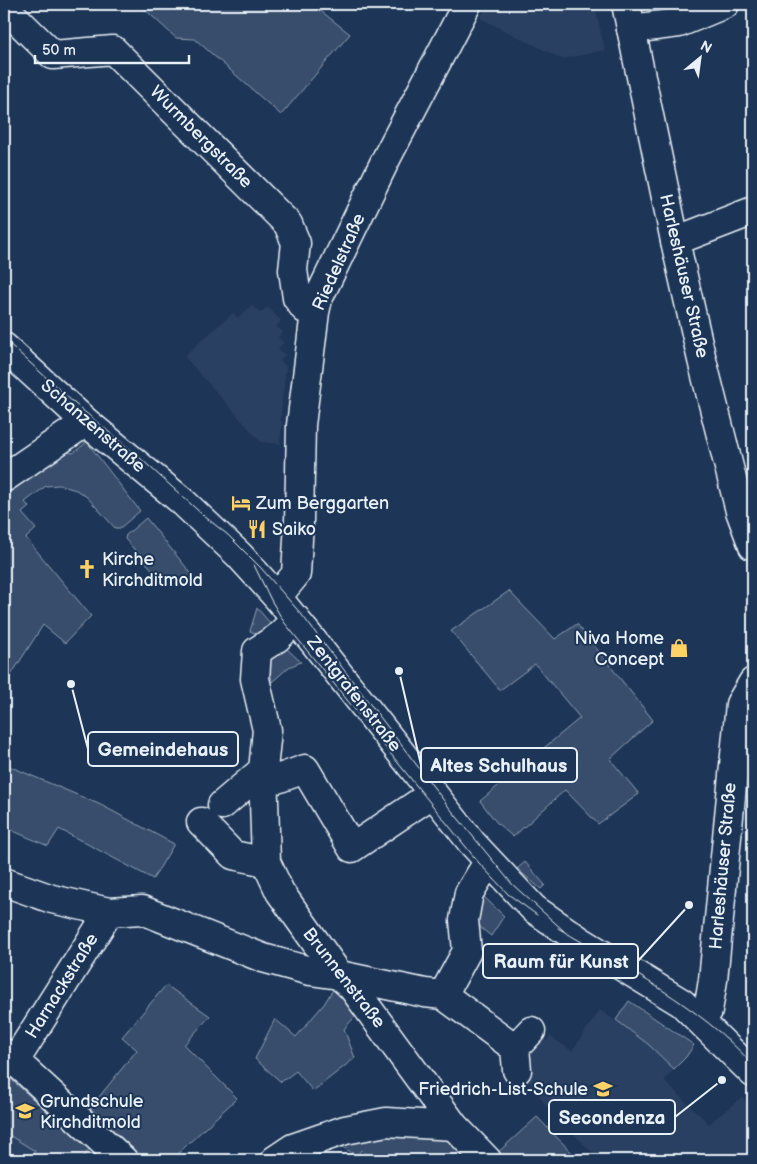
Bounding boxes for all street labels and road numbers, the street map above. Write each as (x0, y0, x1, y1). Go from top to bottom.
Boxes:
street label: Wurmbergstraße (145, 81, 257, 193)
street label: Harleshäuser Straße (655, 192, 713, 360)
street label: Riedelstraße (308, 210, 370, 314)
street label: Schanzenstraße (37, 375, 150, 477)
street label: Zentgrafenstraße (302, 631, 406, 756)
street label: Harleshäuser Straße (705, 781, 741, 950)
street label: Brunnenstraße (298, 924, 390, 1033)
street label: Harnackstraße (21, 929, 103, 1042)

